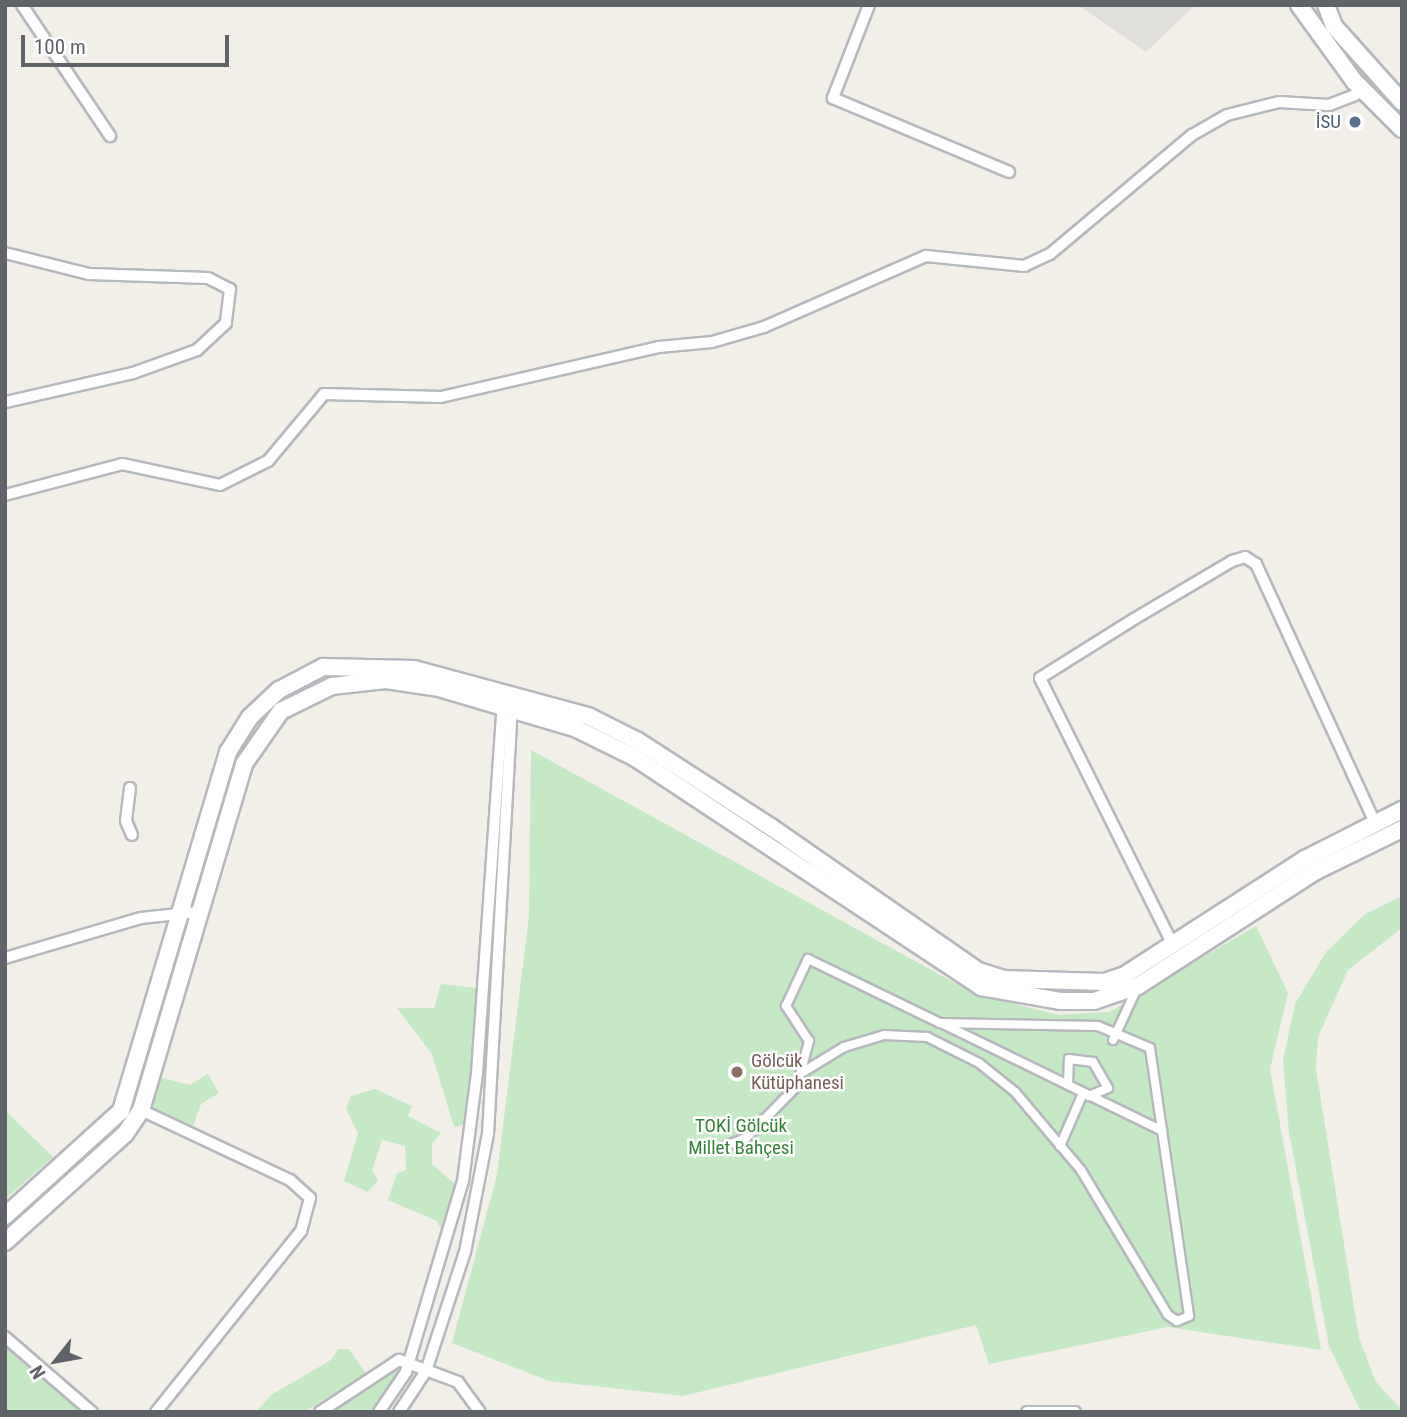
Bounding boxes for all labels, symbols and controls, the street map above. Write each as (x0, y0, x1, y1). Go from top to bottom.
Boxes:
scale bar (24, 21, 233, 65)
text: 100 m (34, 35, 86, 59)
place label: İSU (1316, 111, 1341, 133)
marker: İSU (1347, 114, 1363, 130)
place label: Gölcük Kütüphanesi (751, 1050, 844, 1094)
marker: Gölcük Kütüphanesi (729, 1064, 745, 1080)
park label: TOKİ Gölcük Millet Bahçesi (688, 1115, 794, 1159)
north arrow (21, 1326, 91, 1396)
text: N (25, 1361, 50, 1383)

